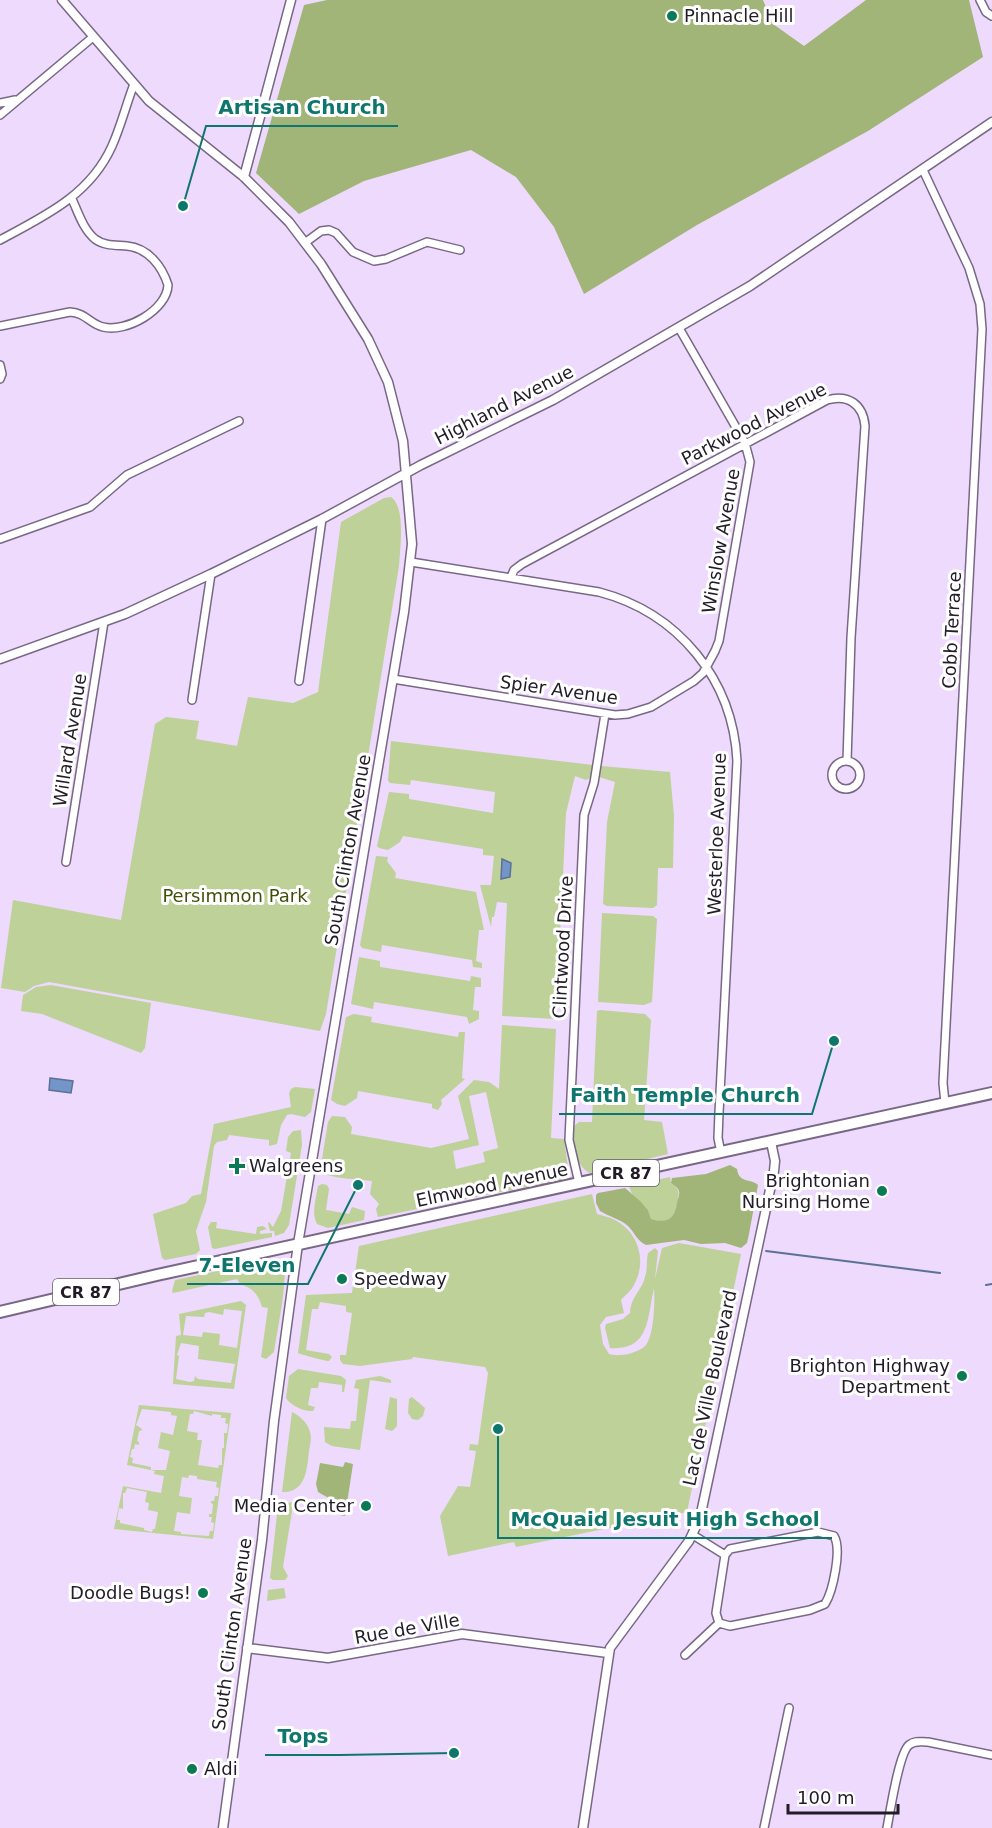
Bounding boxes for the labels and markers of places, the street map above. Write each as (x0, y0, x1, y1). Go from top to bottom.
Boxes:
place label: Pinnacle Hill (684, 5, 794, 26)
marker: Pinnacle Hill (665, 9, 679, 23)
callout: Artisan Church (206, 88, 398, 126)
callout: Faith Temple Church (559, 1076, 812, 1114)
place label: Walgreens (249, 1155, 343, 1176)
marker: Walgreens (230, 1159, 244, 1173)
place label: Brightonian Nursing Home (742, 1170, 870, 1212)
marker: Brightonian Nursing Home (875, 1184, 889, 1198)
callout: 7-Eleven (187, 1246, 308, 1284)
place label: Speedway (354, 1268, 447, 1289)
marker: Speedway (335, 1272, 349, 1286)
place label: Brighton Highway Department (789, 1355, 950, 1397)
marker: Brighton Highway Department (955, 1369, 969, 1383)
place label: Media Center (234, 1495, 355, 1516)
marker: Media Center (359, 1499, 373, 1513)
callout: McQuaid Jesuit High School (498, 1500, 832, 1538)
place label: Doodle Bugs! (70, 1582, 191, 1603)
marker: Doodle Bugs! (196, 1586, 210, 1600)
callout: Tops (265, 1717, 340, 1755)
place label: Aldi (204, 1758, 238, 1779)
marker: Aldi (185, 1762, 199, 1776)

